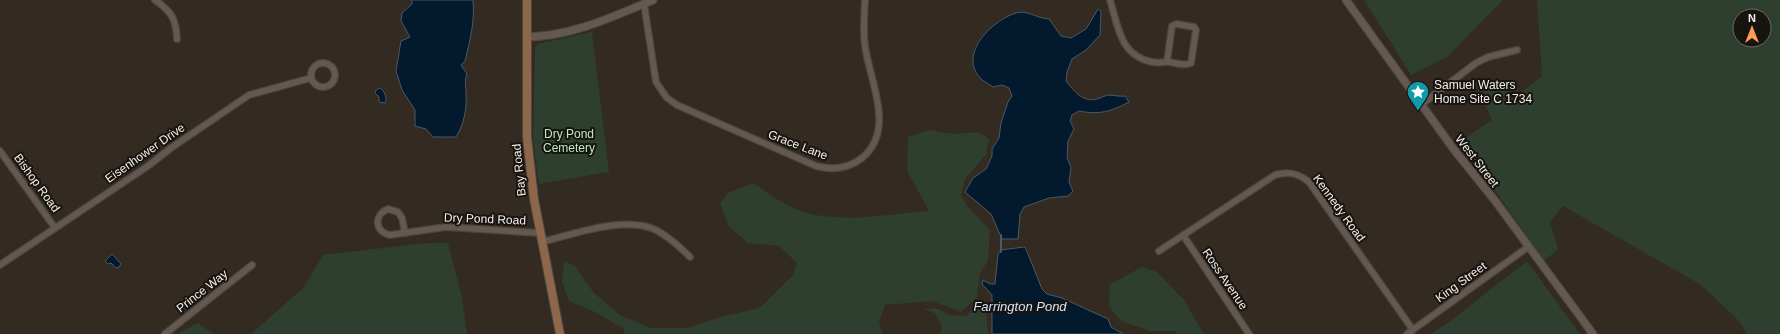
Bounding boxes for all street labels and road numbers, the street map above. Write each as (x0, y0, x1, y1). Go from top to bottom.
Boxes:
street label: Eisenhower Drive (102, 120, 188, 186)
street label: Grace Lane (766, 127, 830, 163)
street label: West Street (1452, 132, 1502, 190)
street label: Bay Road (509, 143, 529, 197)
street label: Bishop Road (11, 151, 63, 215)
street label: Kennedy Road (1310, 172, 1368, 244)
street label: Dry Pond Road (444, 211, 526, 227)
street label: Ross Avenue (1199, 246, 1251, 312)
street label: King Street (1433, 259, 1490, 305)
street label: Prince Way (174, 267, 230, 315)

